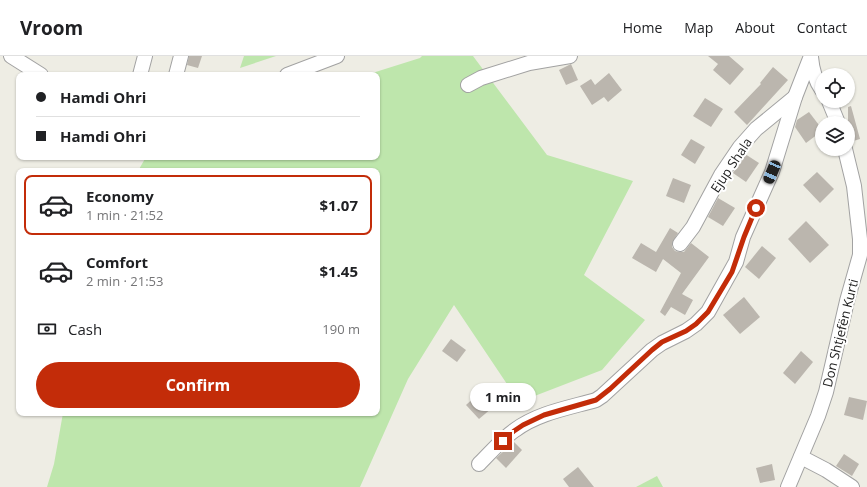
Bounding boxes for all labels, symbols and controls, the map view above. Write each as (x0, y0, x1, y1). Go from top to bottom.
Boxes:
text: Vroom (20, 15, 83, 41)
text: Home (623, 18, 662, 37)
text: Map (684, 18, 713, 37)
text: About (735, 18, 775, 37)
text: Contact (797, 18, 847, 37)
map controls (815, 68, 855, 156)
button: locate (815, 68, 855, 108)
text: Hamdi Ohri (60, 87, 146, 107)
button: layers (815, 116, 855, 156)
text: Hamdi Ohri (60, 126, 146, 146)
street label: Ejup Shala (706, 134, 756, 196)
car (762, 159, 782, 185)
text: Economy (86, 186, 154, 206)
icon: car (38, 187, 74, 223)
text: $1.07 (319, 195, 358, 215)
route start (747, 199, 765, 217)
text: 1 min · 21:52 (86, 206, 163, 224)
text: Comfort (86, 252, 148, 272)
icon: car (38, 253, 74, 289)
text: $1.45 (319, 261, 358, 281)
text: 2 min · 21:53 (86, 272, 163, 290)
street label: Don Shtjefën Kurti (818, 277, 862, 389)
icon: cash (36, 318, 58, 340)
text: Cash (68, 319, 102, 339)
text: 190 m (322, 320, 360, 338)
button: Confirm (36, 362, 360, 408)
callout: 1 min (470, 383, 536, 411)
text: 1 min (485, 388, 521, 406)
route end (494, 432, 512, 450)

